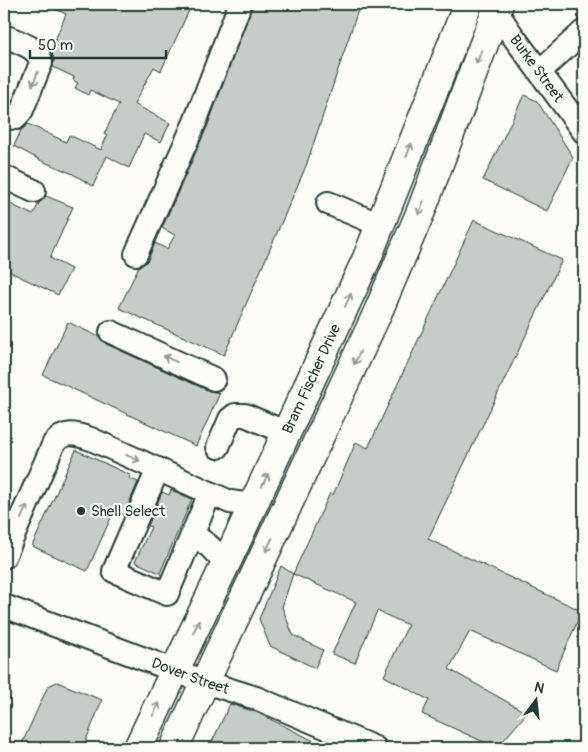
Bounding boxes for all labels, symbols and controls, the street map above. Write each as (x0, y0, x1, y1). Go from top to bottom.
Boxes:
scale bar (30, 28, 166, 60)
street label: Burke Street (506, 31, 569, 106)
text: 50 m (38, 36, 73, 55)
one-way arrow (474, 48, 483, 64)
one-way arrow (29, 71, 39, 86)
one-way arrow (405, 143, 414, 158)
one-way arrow (416, 201, 425, 216)
one-way arrow (343, 293, 353, 308)
street label: Bram Fischer Drive (278, 320, 345, 436)
one-way arrow (352, 350, 362, 365)
one-way arrow (163, 353, 178, 363)
one-way arrow (125, 453, 140, 463)
one-way arrow (260, 472, 270, 487)
place label: Shell Select (91, 502, 166, 521)
one-way arrow (19, 505, 29, 520)
marker: Shell Select (75, 505, 87, 517)
one-way arrow (264, 538, 274, 553)
one-way arrow (192, 620, 201, 635)
street label: Dover Street (149, 653, 232, 699)
north arrow (510, 674, 560, 724)
text: N (532, 678, 546, 697)
one-way arrow (152, 702, 161, 717)

